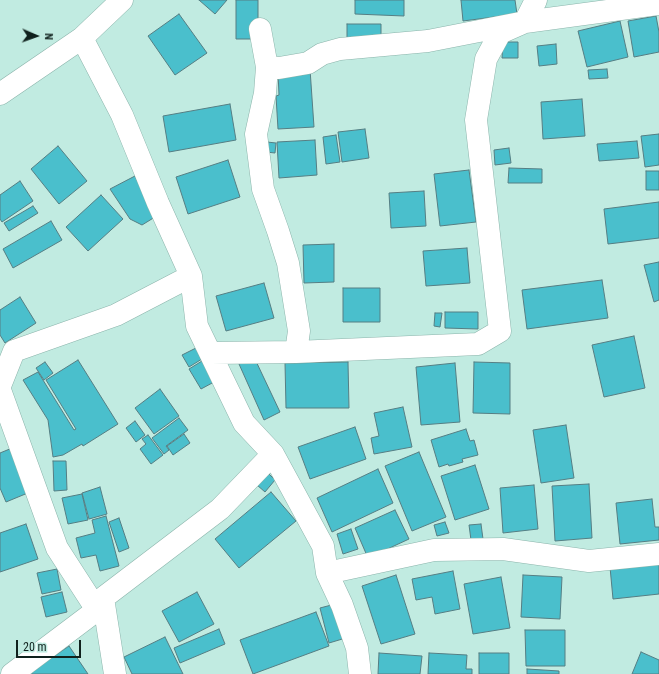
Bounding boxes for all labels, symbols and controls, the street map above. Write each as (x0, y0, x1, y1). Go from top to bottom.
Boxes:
north arrow (16, 16, 56, 56)
text: N (42, 33, 55, 40)
scale bar (18, 632, 83, 658)
text: 20 m (23, 640, 47, 654)

